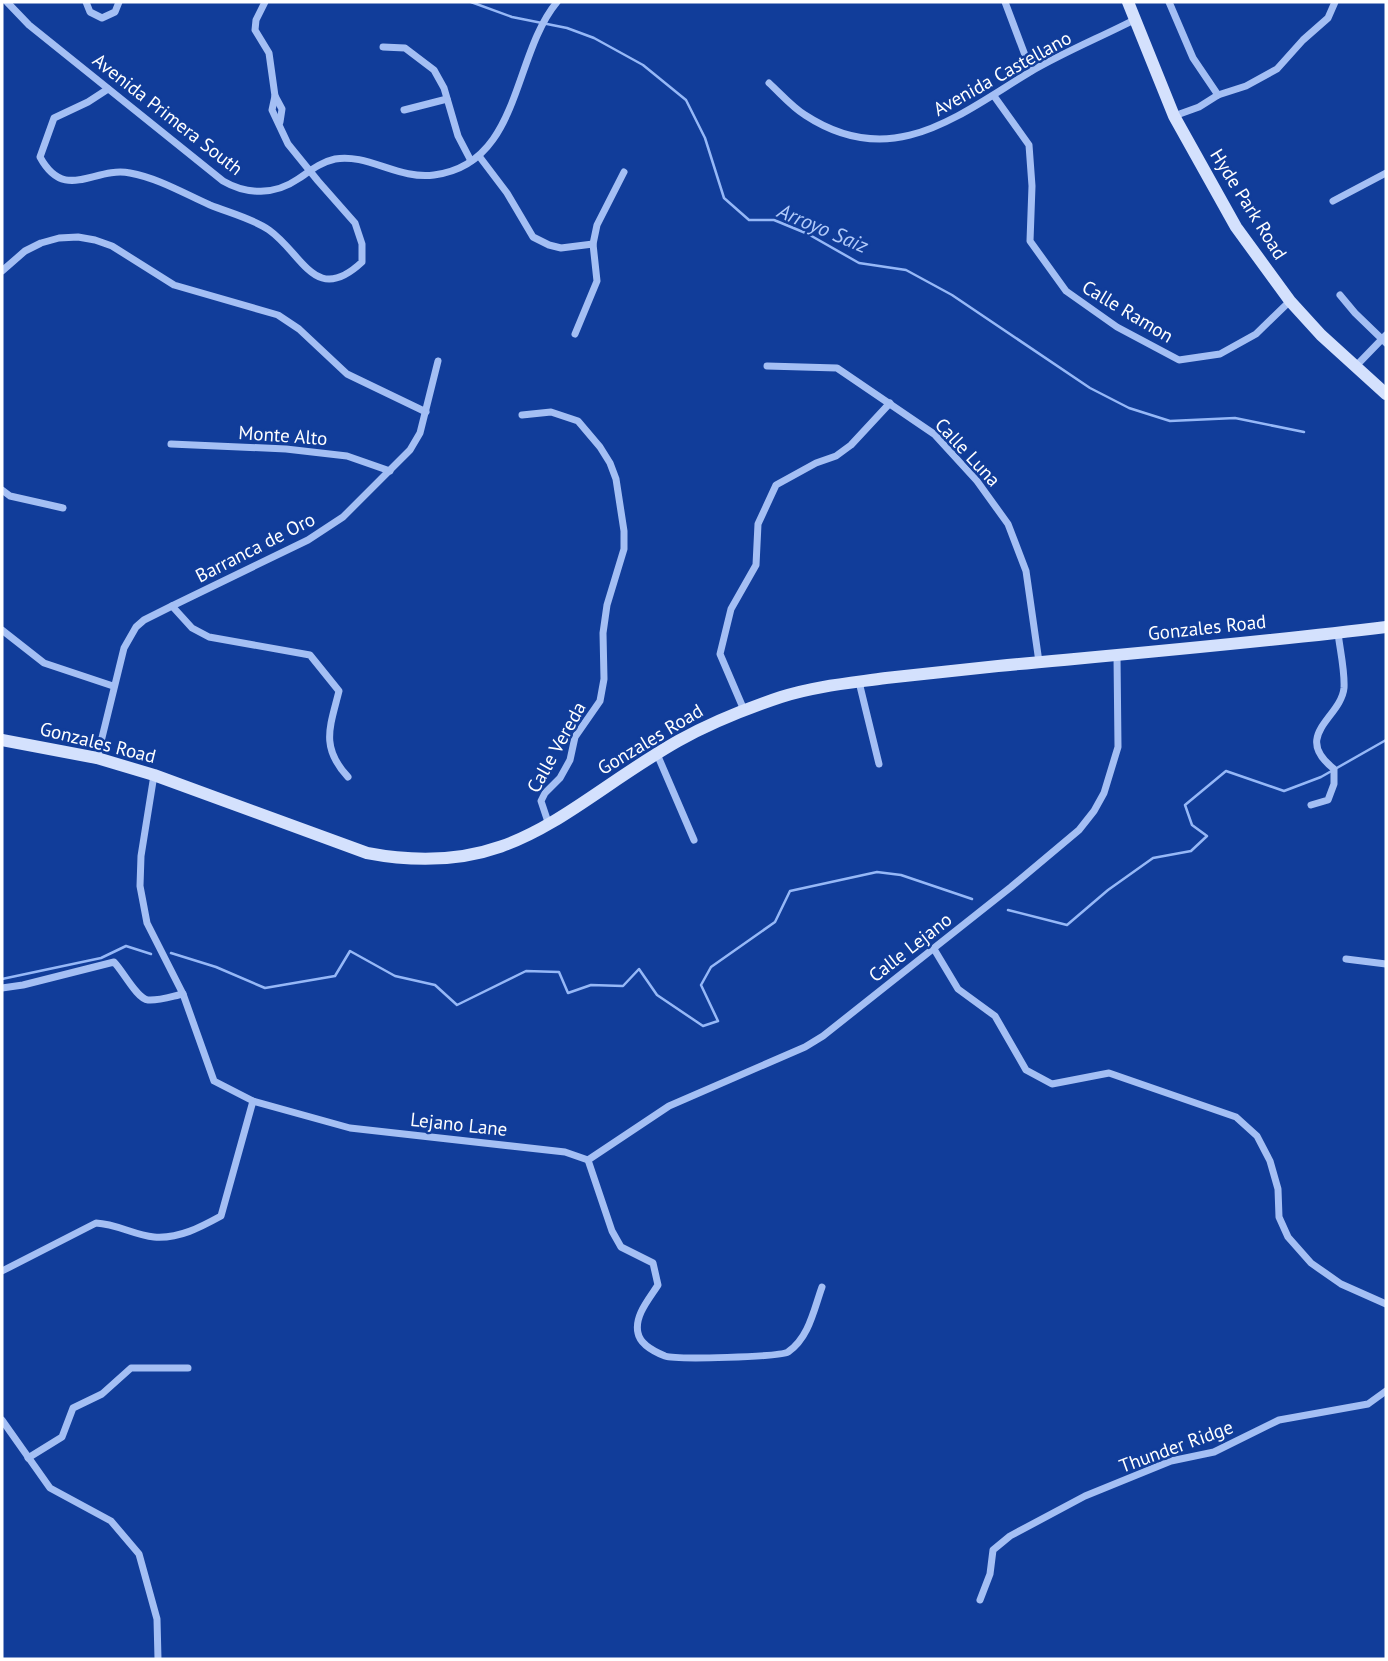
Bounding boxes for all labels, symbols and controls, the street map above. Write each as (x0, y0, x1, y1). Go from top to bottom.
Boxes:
street label: Avenida Castellano (929, 25, 1075, 121)
street label: Avenida Primera South (88, 48, 248, 180)
street label: Hyde Park Road (1205, 144, 1293, 264)
water label: Arroyo Saiz (773, 196, 873, 260)
street label: Calle Ramon (1078, 274, 1178, 348)
street label: Calle Luna (930, 413, 1006, 491)
street label: Monte Alto (238, 420, 328, 450)
street label: Barranca de Oro (191, 507, 319, 587)
street label: Gonzales Road (1147, 609, 1267, 645)
street label: Calle Vereda (521, 697, 591, 797)
street label: Gonzales Road (593, 698, 707, 780)
street label: Gonzales Road (38, 716, 158, 768)
street label: Calle Lejano (864, 907, 956, 987)
street label: Lejano Lane (409, 1107, 509, 1141)
street label: Thunder Ridge (1116, 1414, 1236, 1478)

